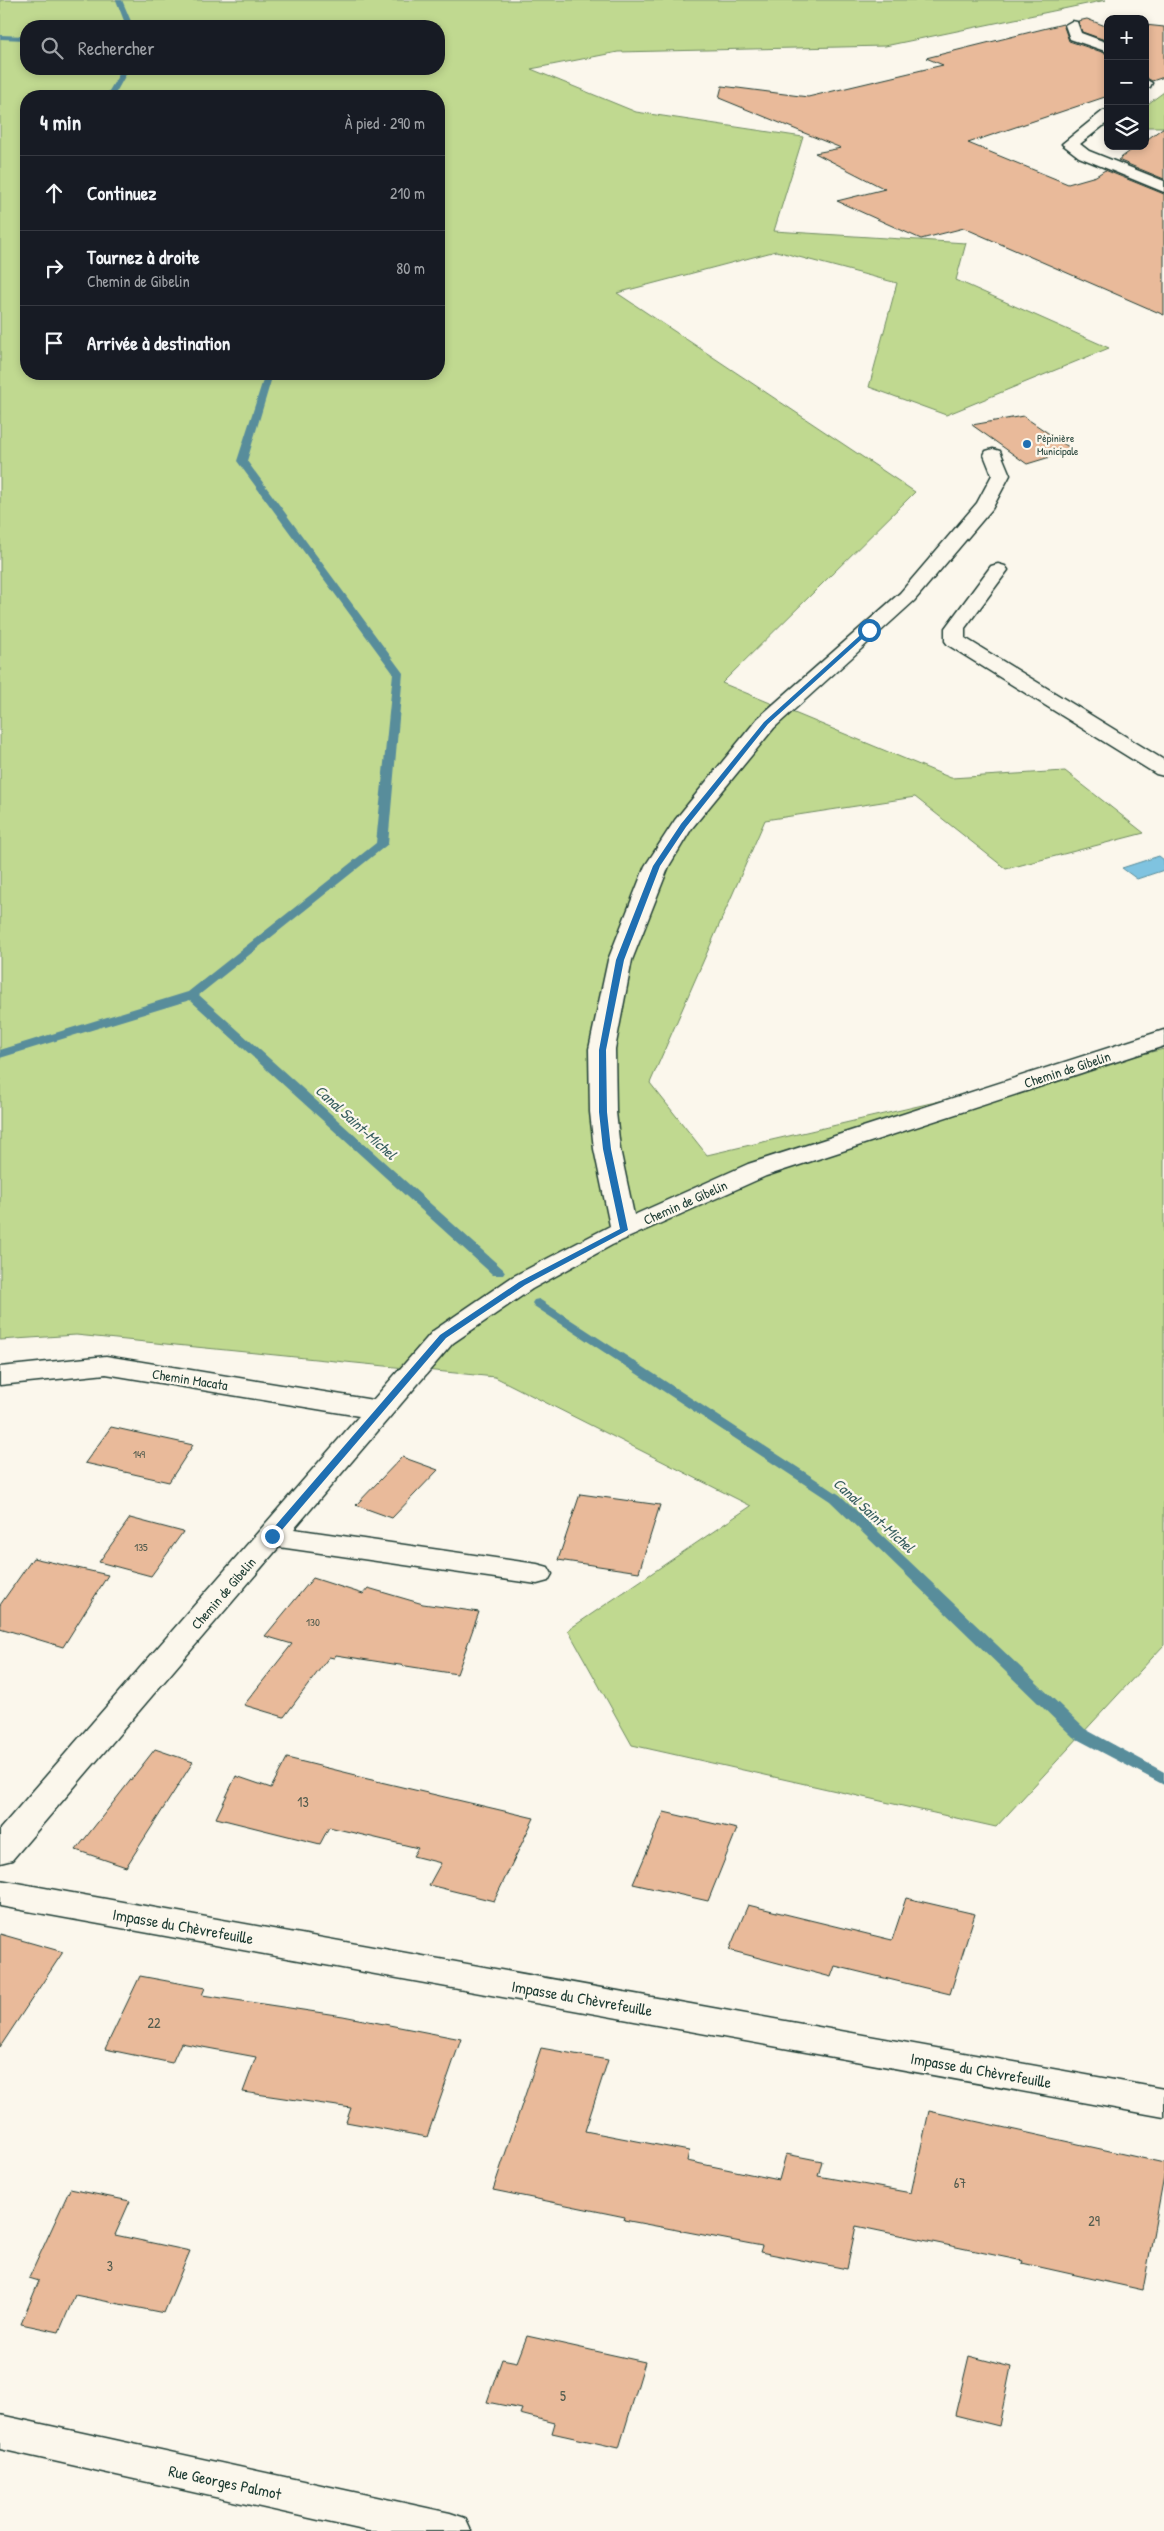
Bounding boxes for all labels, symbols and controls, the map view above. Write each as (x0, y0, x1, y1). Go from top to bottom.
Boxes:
map controls (1104, 15, 1149, 150)
button: + (1104, 15, 1149, 60)
search box (20, 20, 445, 75)
icon: search (38, 34, 66, 62)
text: Rechercher (78, 35, 155, 61)
button: − (1104, 60, 1149, 105)
button: layers (1104, 105, 1149, 150)
text: 4 min (40, 108, 81, 137)
text: À pied · 290 m (345, 112, 425, 134)
icon: ahead (40, 179, 68, 207)
text: Continuez (87, 180, 156, 206)
text: 210 m (390, 182, 425, 204)
text: Tournez à droite (87, 244, 200, 270)
icon: right (40, 254, 68, 282)
text: 80 m (396, 257, 425, 279)
text: Chemin de Gibelin (87, 270, 190, 292)
icon: arrive (40, 329, 68, 357)
text: Arrivée à destination (87, 330, 230, 356)
place label: Pépinière Municipale (1037, 431, 1079, 458)
marker: Pépinière Municipale (1021, 438, 1033, 450)
route start (858, 619, 881, 642)
street label: Chemin de Gibelin (1021, 1046, 1113, 1092)
water label: Canal Saint-Michel (311, 1080, 402, 1165)
street label: Chemin de Gibelin (640, 1175, 730, 1229)
street label: Chemin Macata (151, 1364, 230, 1394)
house number: 149 (133, 1447, 145, 1461)
water label: Canal Saint-Michel (829, 1473, 920, 1558)
route end (261, 1525, 284, 1548)
house number: 135 (134, 1540, 148, 1554)
street label: Chemin de Gibelin (186, 1553, 260, 1633)
house number: 130 (306, 1615, 320, 1629)
house number: 13 (297, 1792, 309, 1811)
street label: Impasse du Chèvrefeuille (111, 1903, 256, 1949)
street label: Impasse du Chèvrefeuille (510, 1975, 655, 2021)
house number: 22 (147, 2013, 161, 2032)
street label: Impasse du Chèvrefeuille (909, 2047, 1054, 2093)
house number: 67 (954, 2173, 966, 2192)
house number: 29 (1088, 2211, 1100, 2230)
house number: 3 (107, 2256, 113, 2275)
house number: 5 (560, 2386, 566, 2405)
street label: Rue Georges Palmot (167, 2459, 284, 2505)

